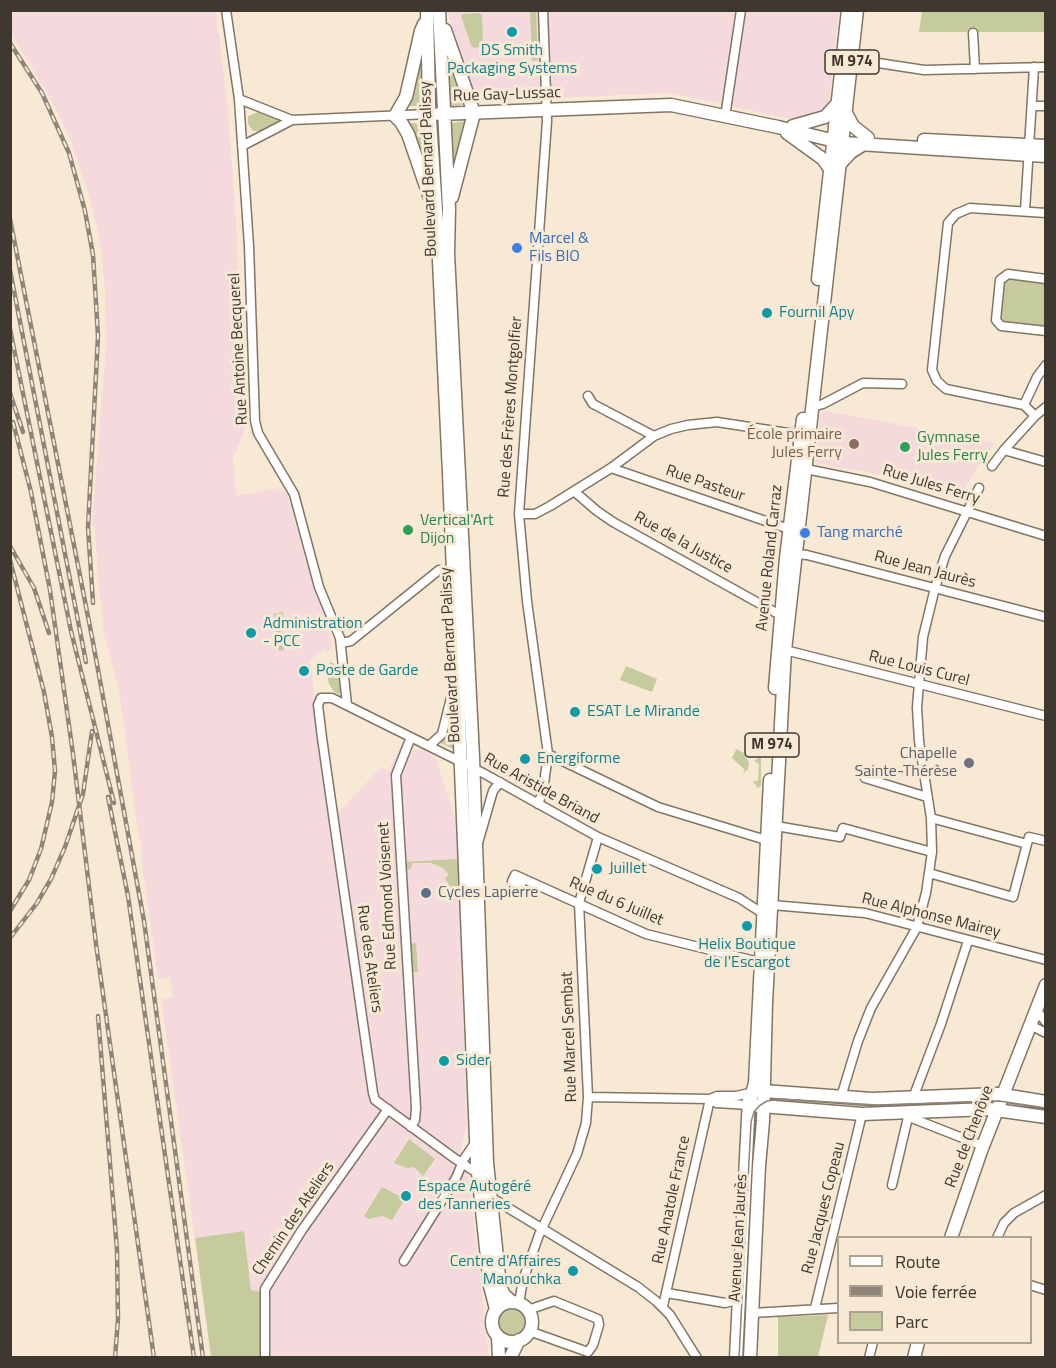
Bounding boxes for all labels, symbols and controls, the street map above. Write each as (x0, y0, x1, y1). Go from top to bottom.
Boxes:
marker: DS Smith Packaging Systems (505, 25, 519, 39)
place label: DS Smith Packaging Systems (447, 41, 577, 79)
road number: M 974 (825, 50, 879, 74)
street label: Boulevard Bernard Palissy (416, 81, 442, 257)
street label: Rue Gay-Lussac (453, 84, 561, 106)
place label: Marcel & Fils BIO (529, 229, 589, 267)
marker: Marcel & Fils BIO (510, 241, 524, 255)
street label: Rue Antoine Becquerel (225, 272, 253, 426)
place label: Fournil Apy (779, 303, 854, 323)
marker: Fournil Apy (760, 306, 774, 320)
street label: Rue des Frères Montgolfier (495, 315, 527, 499)
place label: École primaire Jules Ferry (747, 425, 842, 463)
place label: Gymnase Jules Ferry (917, 428, 988, 466)
marker: École primaire Jules Ferry (847, 437, 861, 451)
marker: Gymnase Jules Ferry (898, 440, 912, 454)
street label: Rue Pasteur (663, 461, 747, 507)
street label: Rue Jules Ferry (880, 461, 982, 509)
street label: Avenue Roland Carraz (753, 484, 787, 632)
street label: Rue de la Justice (630, 508, 736, 578)
place label: Vertical'Art Dijon (420, 511, 494, 549)
marker: Vertical'Art Dijon (401, 523, 415, 537)
place label: Tang marché (817, 523, 903, 543)
marker: Tang marché (798, 526, 812, 540)
street label: Rue Jean Jaurès (872, 547, 978, 593)
street label: Boulevard Bernard Palissy (437, 567, 465, 743)
place label: Administration - PCC (263, 614, 363, 652)
marker: Administration - PCC (244, 626, 258, 640)
street label: Rue Louis Curel (867, 647, 971, 691)
place label: Poste de Garde (316, 661, 418, 681)
marker: Poste de Garde (297, 664, 311, 678)
place label: ESAT Le Mirande (587, 702, 700, 722)
marker: ESAT Le Mirande (568, 705, 582, 719)
road number: M 974 (745, 733, 799, 757)
place label: Chapelle Sainte-Thérèse (855, 744, 957, 782)
street label: Rue Aristide Briand (480, 749, 602, 829)
place label: Energiforme (537, 749, 620, 769)
marker: Energiforme (518, 752, 532, 766)
marker: Chapelle Sainte-Thérèse (962, 756, 976, 770)
street label: Rue Edmond Voisenet (375, 822, 401, 970)
place label: Juillet (609, 859, 647, 879)
marker: Juillet (590, 862, 604, 876)
street label: Rue du 6 Juillet (566, 874, 666, 930)
place label: Cycles Lapierre (438, 883, 538, 903)
marker: Cycles Lapierre (419, 886, 433, 900)
street label: Rue Alphonse Mairey (860, 889, 1002, 943)
street label: Rue des Ateliers (352, 904, 386, 1014)
marker: Helix Boutique de l'Escargot (740, 919, 754, 933)
place label: Helix Boutique de l'Escargot (698, 935, 796, 973)
street label: Rue Marcel Sembat (558, 971, 582, 1103)
place label: Sider (456, 1051, 490, 1071)
marker: Sider (437, 1054, 451, 1068)
street label: Rue de Chenôve (942, 1083, 998, 1191)
street label: Rue Anatole France (649, 1134, 695, 1266)
street label: Rue Jacques Copeau (798, 1140, 850, 1276)
street label: Chemin des Ateliers (249, 1158, 339, 1280)
street label: Avenue Jean Jaurès (726, 1173, 752, 1303)
place label: Espace Autogéré des Tanneries (418, 1177, 531, 1215)
marker: Espace Autogéré des Tanneries (399, 1189, 413, 1203)
legend (837, 1236, 1032, 1344)
text: Route (895, 1248, 940, 1275)
place label: Centre d'Affaires Manouchka (450, 1252, 561, 1290)
marker: Centre d'Affaires Manouchka (566, 1264, 580, 1278)
text: Voie ferrée (895, 1278, 977, 1305)
text: Parc (895, 1308, 929, 1335)

